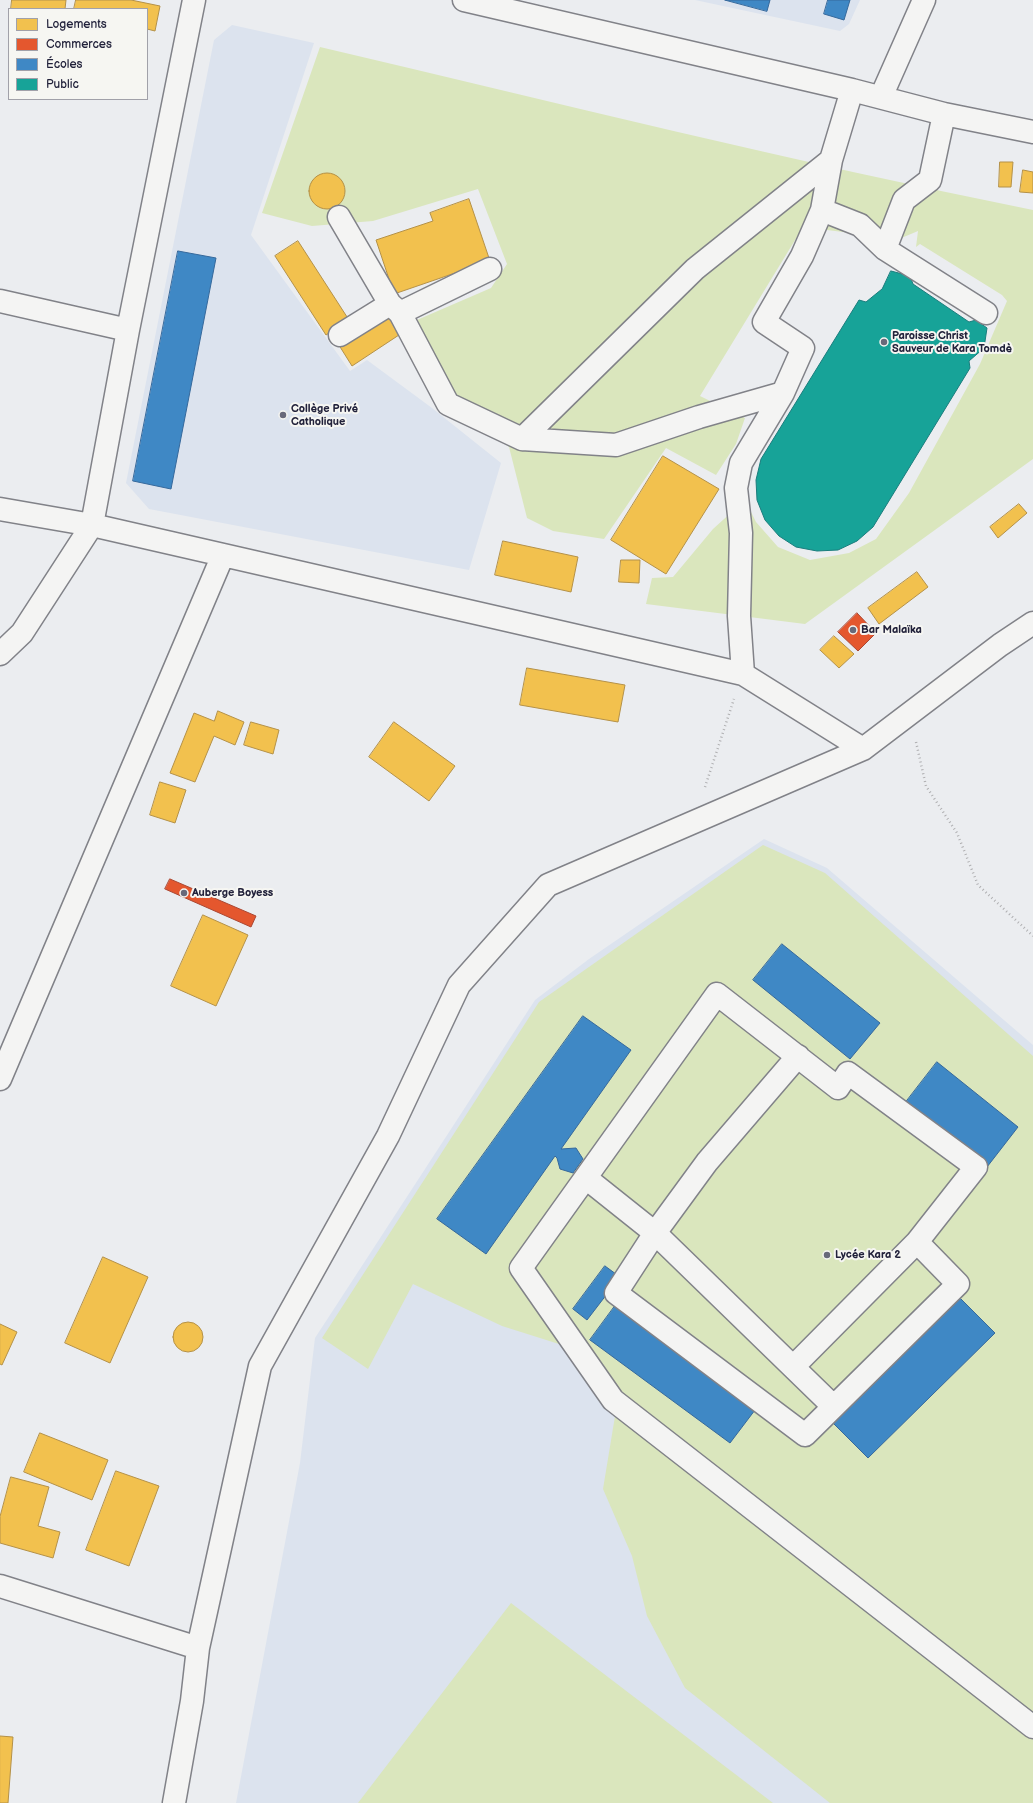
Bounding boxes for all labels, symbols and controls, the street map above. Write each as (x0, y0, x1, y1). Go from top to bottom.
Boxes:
legend (8, 8, 148, 100)
text: Logements (46, 17, 107, 32)
text: Commerces (46, 37, 112, 52)
text: Écoles (46, 57, 83, 72)
text: Public (46, 77, 79, 92)
place label: Paroisse Christ Sauveur de Kara Tomdè (892, 329, 1012, 355)
marker: Paroisse Christ Sauveur de Kara Tomdè (879, 337, 889, 347)
place label: Collège Privé Catholique (291, 402, 358, 428)
marker: Collège Privé Catholique (278, 410, 288, 420)
place label: Bar Malaïka (861, 623, 922, 637)
marker: Bar Malaïka (848, 625, 858, 635)
place label: Auberge Boyess (192, 886, 273, 900)
marker: Auberge Boyess (179, 888, 189, 898)
place label: Lycée Kara 2 (835, 1248, 901, 1262)
marker: Lycée Kara 2 (822, 1250, 832, 1260)

